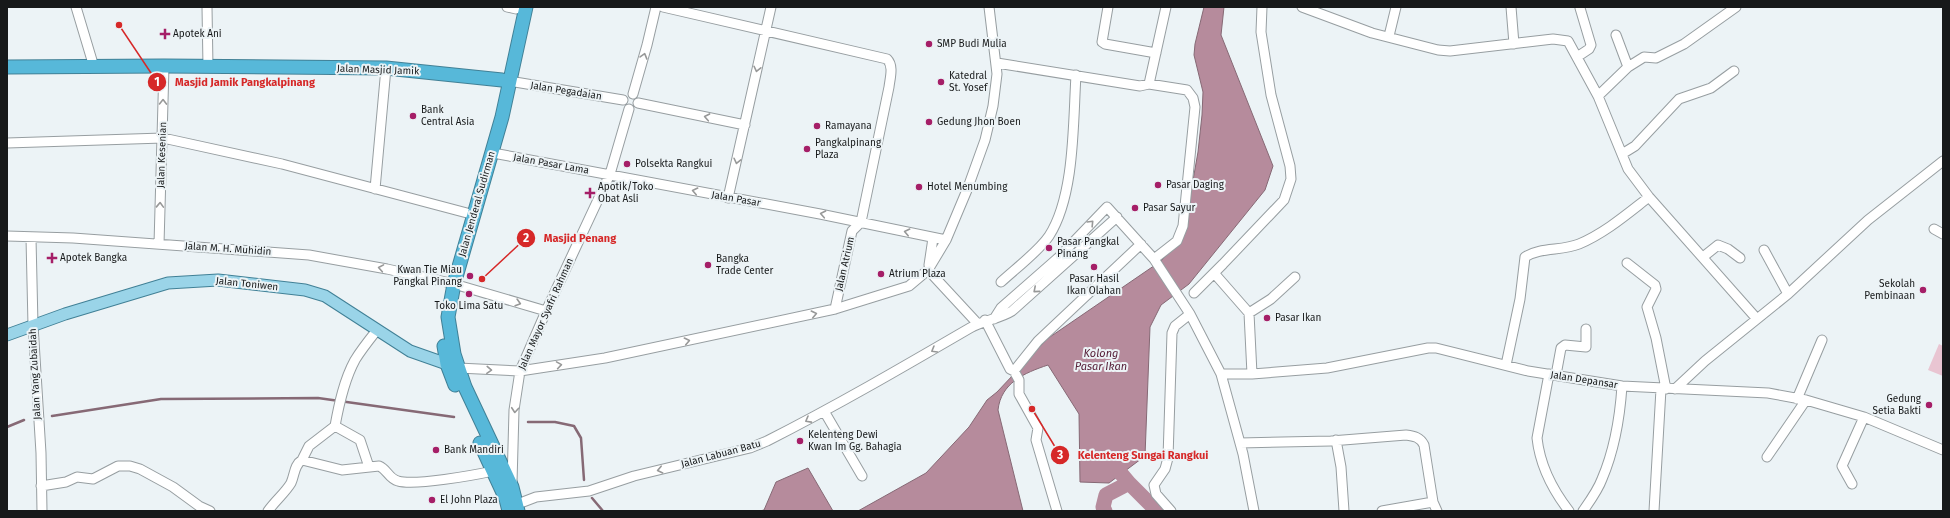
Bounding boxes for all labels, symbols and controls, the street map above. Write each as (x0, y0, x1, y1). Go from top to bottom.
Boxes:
place label: Apotek Ani (173, 28, 222, 40)
marker: Apotek Ani (160, 29, 170, 39)
place label: SMP Budi Mulia (937, 38, 1007, 50)
marker: SMP Budi Mulia (924, 39, 934, 49)
one-way arrow (639, 53, 648, 60)
street label: Jalan Masjid Jamik (337, 63, 420, 77)
one-way arrow (754, 66, 762, 73)
place label: Katedral St. Yosef (949, 70, 988, 94)
callout: Masjid Jamik Pangkalpinang (147, 71, 323, 94)
text: 1 (154, 75, 160, 89)
text: Masjid Jamik Pangkalpinang (175, 76, 316, 89)
marker: Katedral St. Yosef (936, 77, 946, 87)
street label: Jalan Pegadaian (529, 79, 603, 103)
one-way arrow (159, 99, 168, 105)
place label: Bank Central Asia (421, 104, 474, 128)
marker: Bank Central Asia (408, 111, 418, 121)
one-way arrow (704, 113, 710, 122)
place label: Gedung Jhon Boen (937, 116, 1021, 128)
marker: Gedung Jhon Boen (924, 117, 934, 127)
place label: Ramayana (825, 120, 872, 132)
marker: Ramayana (812, 121, 822, 131)
street label: Jalan Kesenian (155, 122, 169, 188)
place label: Pangkalpinang Plaza (815, 137, 882, 161)
marker: Pangkalpinang Plaza (802, 144, 812, 154)
street label: Jalan Jenderal Sudirman (456, 150, 498, 258)
street label: Jalan Pasar Lama (512, 151, 590, 177)
place label: Polsekta Rangkui (635, 158, 712, 170)
one-way arrow (733, 158, 741, 164)
marker: Polsekta Rangkui (622, 159, 632, 169)
place label: Pasar Daging (1166, 179, 1225, 191)
marker: Pasar Daging (1153, 180, 1163, 190)
place label: Apotik/Toko Obat Asli (598, 181, 654, 205)
place label: Hotel Menumbing (927, 181, 1008, 193)
marker: Hotel Menumbing (914, 182, 924, 192)
marker: Apotik/Toko Obat Asli (585, 188, 595, 198)
one-way arrow (692, 188, 698, 196)
street label: Jalan Pasar (710, 189, 762, 209)
one-way arrow (156, 202, 164, 208)
place label: Pasar Sayur (1143, 202, 1196, 214)
marker: Pasar Sayur (1130, 203, 1140, 213)
one-way arrow (820, 211, 826, 219)
one-way arrow (1086, 220, 1094, 228)
callout: Masjid Penang (516, 226, 624, 249)
one-way arrow (904, 228, 911, 236)
text: 2 (523, 231, 529, 245)
text: Masjid Penang (544, 232, 617, 245)
street label: Jalan Atrium (833, 236, 857, 292)
place label: Pasar Pangkal Pinang (1057, 236, 1119, 260)
street label: Jalan M. H. Muhidin (184, 240, 272, 258)
marker: Pasar Pangkal Pinang (1044, 243, 1054, 253)
place label: Apotek Bangka (60, 252, 127, 264)
marker: Apotek Bangka (47, 253, 57, 263)
place label: Bangka Trade Center (716, 253, 774, 277)
street label: Jalan Mayor Syafri Rahman (516, 256, 576, 372)
marker: Bangka Trade Center (703, 260, 713, 270)
marker: Pasar Hasil Ikan Olahan (1089, 262, 1099, 272)
one-way arrow (378, 264, 384, 272)
place label: Kwan Tie Miau Pangkal Pinang (393, 264, 463, 288)
place label: Atrium Plaza (889, 268, 946, 280)
marker: Atrium Plaza (876, 269, 886, 279)
marker: Kwan Tie Miau Pangkal Pinang (465, 271, 475, 281)
place label: Pasar Hasil Ikan Olahan (1067, 273, 1121, 297)
street label: Jalan Toniwen (215, 275, 279, 293)
place label: Sekolah Pembinaan (1864, 278, 1915, 302)
marker: Sekolah Pembinaan (1918, 285, 1928, 295)
one-way arrow (1033, 286, 1041, 293)
marker: Toko Lima Satu (464, 289, 474, 299)
one-way arrow (514, 298, 521, 307)
place label: Toko Lima Satu (435, 300, 503, 312)
one-way arrow (810, 310, 817, 318)
place label: Pasar Ikan (1275, 312, 1321, 324)
marker: Pasar Ikan (1262, 313, 1272, 323)
street label: Jalan Yang Zubaidah (27, 328, 43, 420)
one-way arrow (683, 338, 690, 346)
one-way arrow (931, 345, 938, 352)
water label: Kolong Pasar Ikan (1075, 347, 1127, 373)
one-way arrow (556, 361, 562, 370)
one-way arrow (486, 365, 492, 374)
street label: Jalan Depansar (1549, 369, 1619, 391)
place label: Gedung Setia Bakti (1873, 393, 1922, 417)
marker: Gedung Setia Bakti (1924, 400, 1934, 410)
one-way arrow (510, 407, 519, 413)
one-way arrow (805, 415, 812, 422)
place label: Kelenteng Dewi Kwan Im Gg. Bahagia (808, 429, 902, 453)
marker: Kelenteng Dewi Kwan Im Gg. Bahagia (795, 436, 805, 446)
street label: Jalan Labuan Batu (680, 438, 762, 470)
place label: Bank Mandiri (444, 444, 504, 456)
callout: Kelenteng Sungai Rangkui (1050, 444, 1216, 467)
marker: Bank Mandiri (431, 445, 441, 455)
text: 3 (1056, 448, 1063, 462)
text: Kelenteng Sungai Rangkui (1078, 449, 1208, 462)
one-way arrow (656, 466, 663, 474)
place label: El John Plaza (440, 494, 498, 506)
marker: El John Plaza (427, 495, 437, 505)

